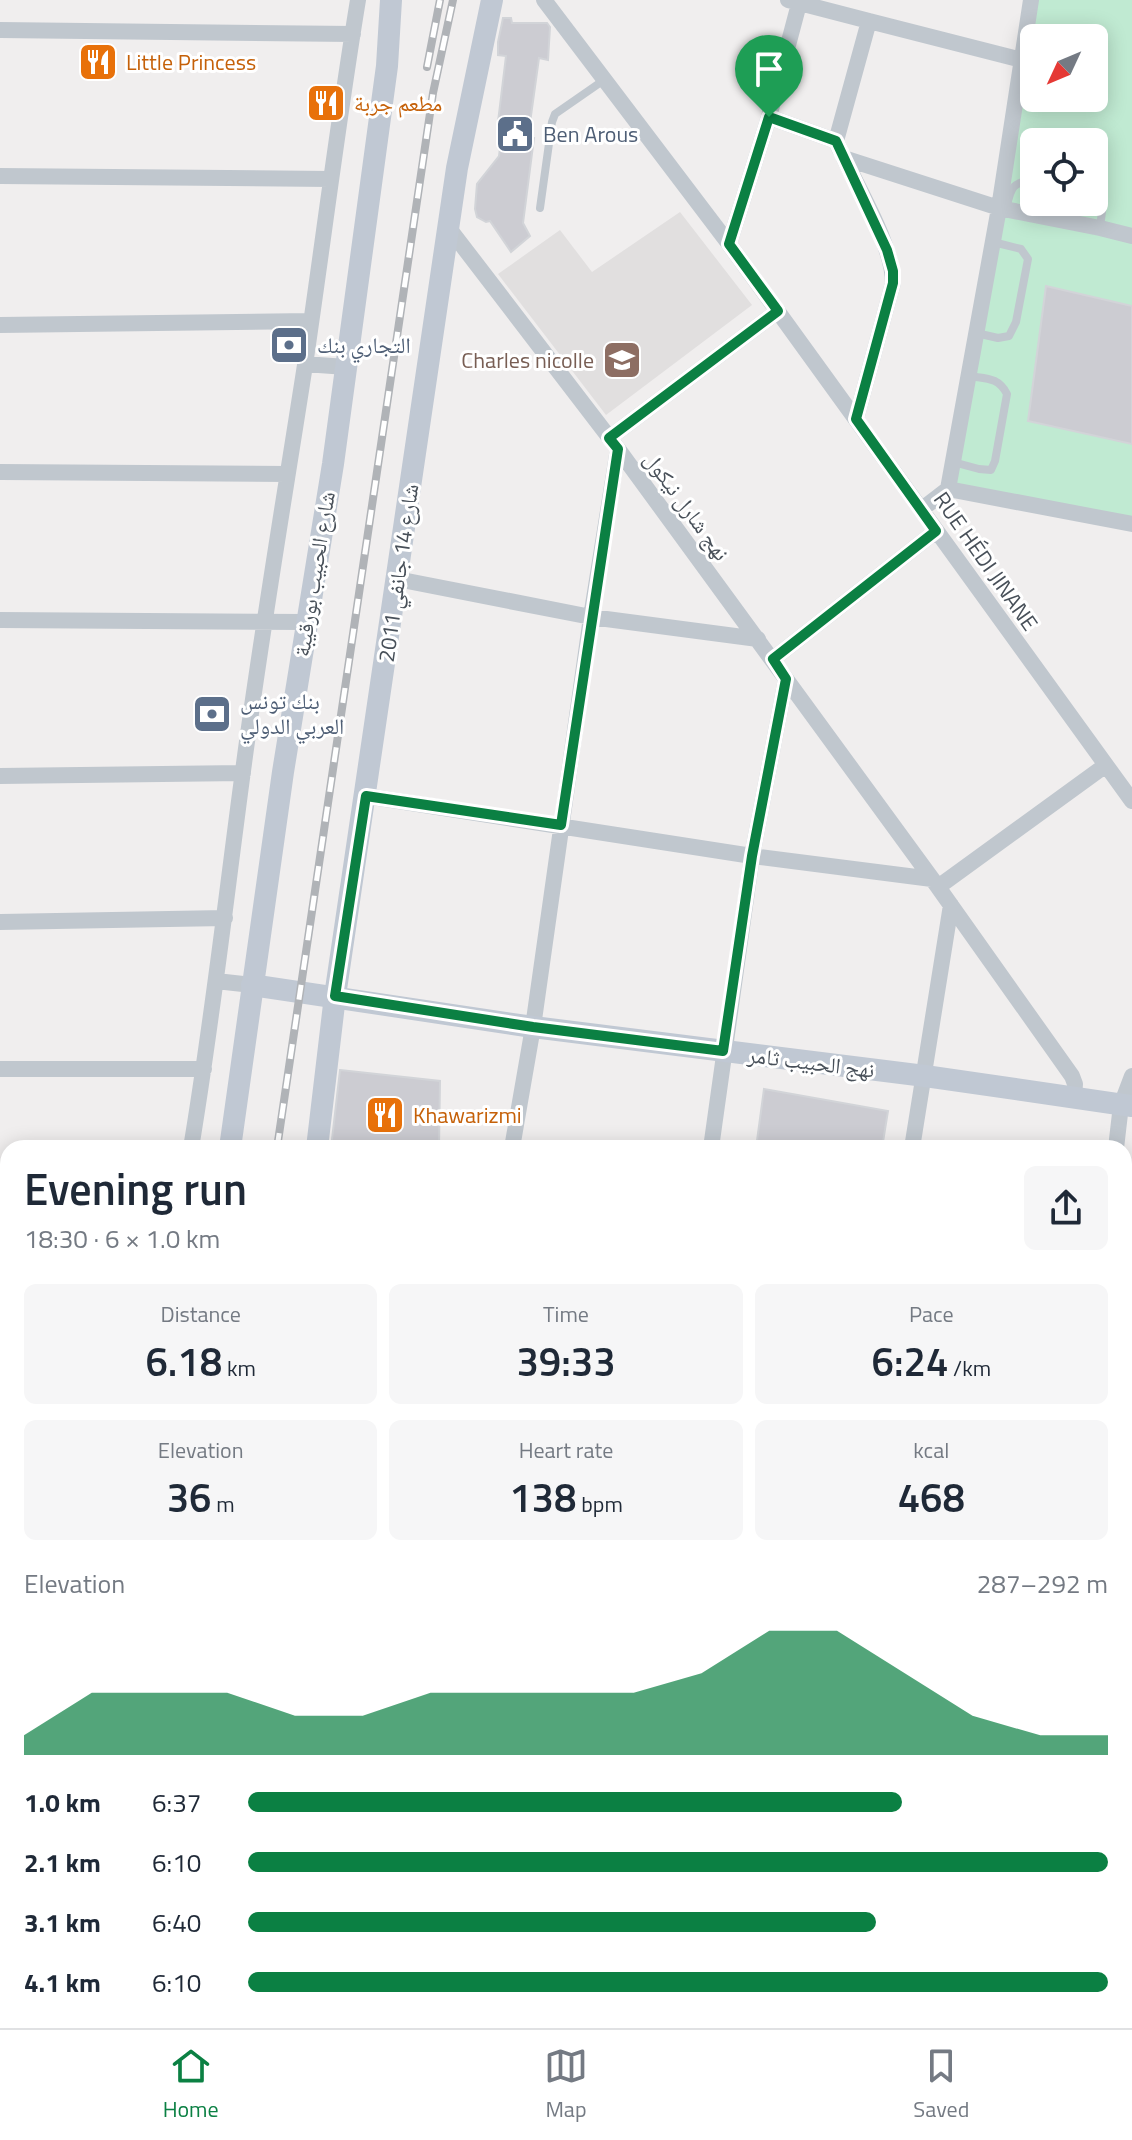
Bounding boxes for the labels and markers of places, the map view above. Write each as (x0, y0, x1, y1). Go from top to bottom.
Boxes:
pin (735, 35, 803, 117)
restaurant icon: Little Princess (77, 41, 119, 83)
place label: Little Princess (126, 45, 256, 79)
restaurant icon: مطعم جربة (305, 82, 347, 124)
place label: مطعم جربة (354, 86, 442, 120)
public building icon: Ben Arous (494, 113, 536, 155)
place label: Ben Arous (543, 117, 638, 151)
bank icon: التجاري بنك (268, 324, 310, 366)
place label: التجاري بنك (317, 328, 411, 363)
school or university icon: Charles nicolle (601, 339, 643, 381)
place label: Charles nicolle (461, 343, 594, 377)
place label: بنك تونس العربي الدولي (240, 684, 344, 744)
bank icon: بنك تونس العربي الدولي (191, 693, 233, 735)
restaurant icon: Khawarizmi (364, 1094, 406, 1136)
place label: Khawarizmi (413, 1098, 522, 1132)

